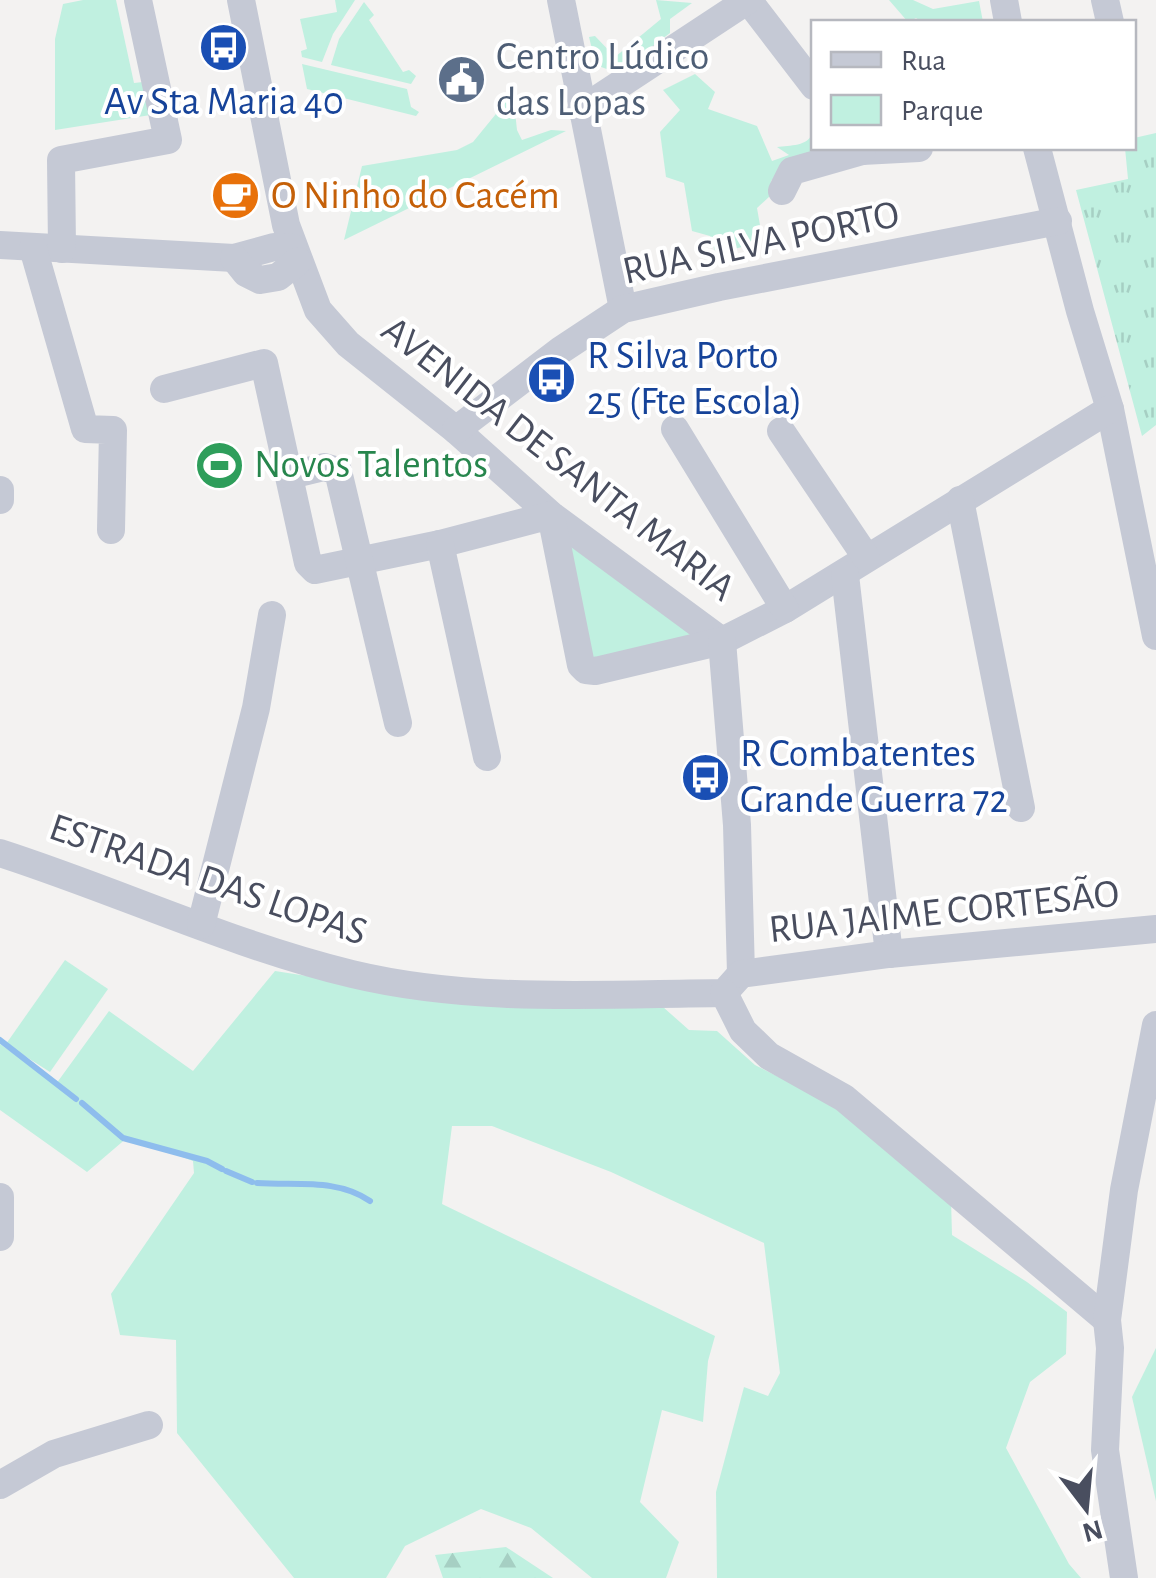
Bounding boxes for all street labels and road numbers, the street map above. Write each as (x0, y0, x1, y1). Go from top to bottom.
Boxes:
street label: RUA SILVA PORTO (619, 194, 903, 292)
street label: AVENIDA DE SANTA MARIA (374, 309, 742, 609)
street label: ESTRADA DAS LOPAS (44, 807, 372, 953)
street label: RUA JAIME CORTESÃO (767, 871, 1121, 950)

